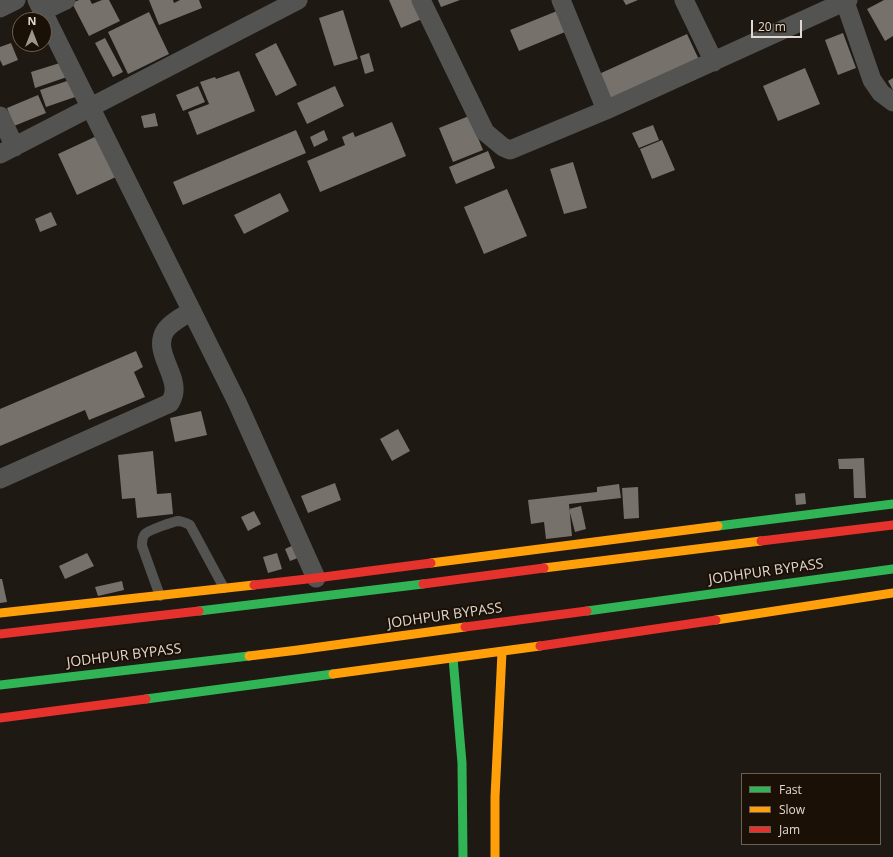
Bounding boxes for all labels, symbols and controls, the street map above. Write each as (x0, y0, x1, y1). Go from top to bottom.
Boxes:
north arrow (12, 12, 52, 52)
scale bar (753, 12, 804, 38)
text: N (28, 13, 36, 28)
text: 20 m (758, 18, 786, 35)
street label: JODHPUR BYPASS (708, 556, 824, 588)
street label: JODHPUR BYPASS (387, 600, 503, 632)
street label: JODHPUR BYPASS (66, 641, 182, 671)
legend (741, 773, 881, 845)
text: Fast (779, 781, 802, 798)
text: Slow (779, 801, 805, 818)
text: Jam (779, 821, 800, 838)

